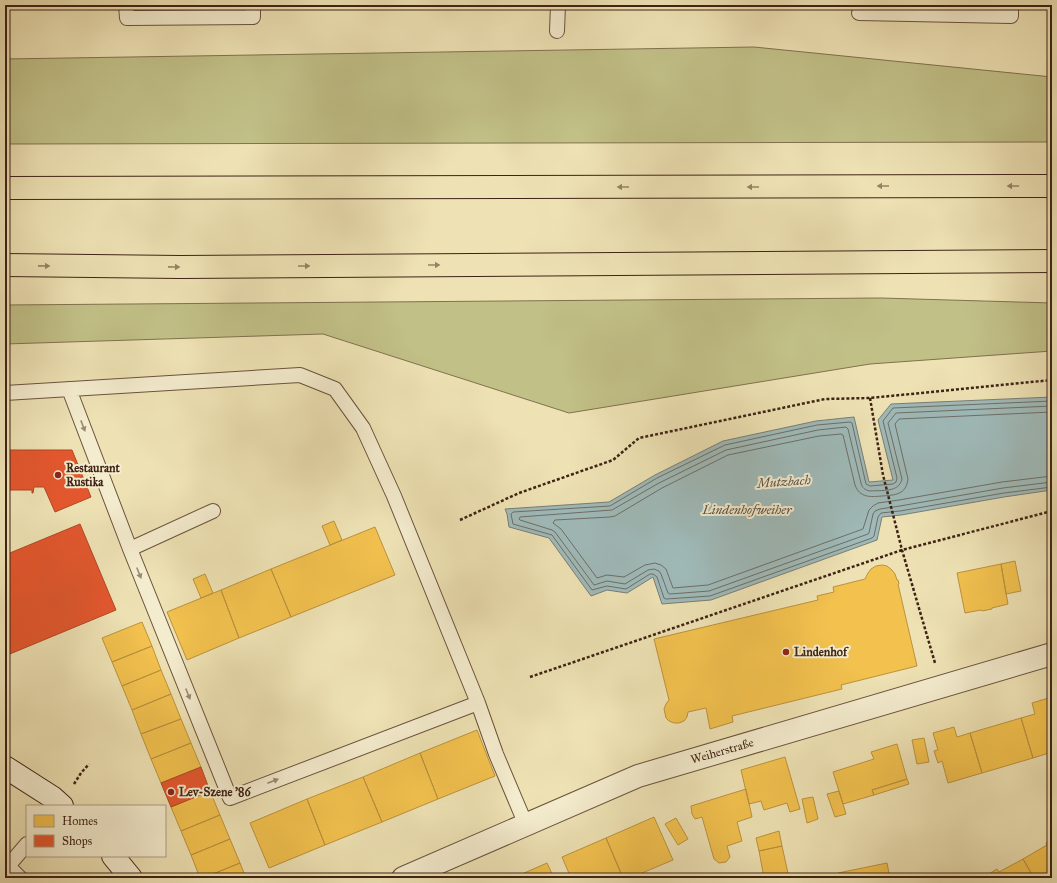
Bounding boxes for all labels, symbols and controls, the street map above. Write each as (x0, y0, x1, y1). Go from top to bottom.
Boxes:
one-way arrow (876, 183, 889, 189)
one-way arrow (1006, 183, 1019, 189)
one-way arrow (616, 184, 629, 190)
one-way arrow (746, 184, 759, 190)
one-way arrow (428, 262, 440, 269)
one-way arrow (38, 263, 51, 269)
one-way arrow (298, 263, 311, 269)
one-way arrow (168, 264, 181, 270)
one-way arrow (80, 420, 86, 432)
place label: Restaurant Rustika (66, 461, 120, 489)
marker: Restaurant Rustika (53, 470, 63, 480)
water label: Mutzbach (755, 472, 812, 492)
water label: Lindenhofweiher (701, 502, 792, 518)
one-way arrow (137, 568, 143, 580)
place label: Lindenhof (794, 645, 849, 659)
marker: Lindenhof (781, 647, 791, 657)
one-way arrow (185, 688, 191, 699)
street label: Weiherstraße (689, 735, 755, 767)
one-way arrow (268, 778, 280, 784)
place label: Lev-Szene '86 (179, 785, 251, 799)
marker: Lev-Szene '86 (166, 787, 176, 797)
legend (26, 805, 166, 857)
text: Homes (62, 814, 98, 828)
text: Shops (62, 834, 92, 848)

